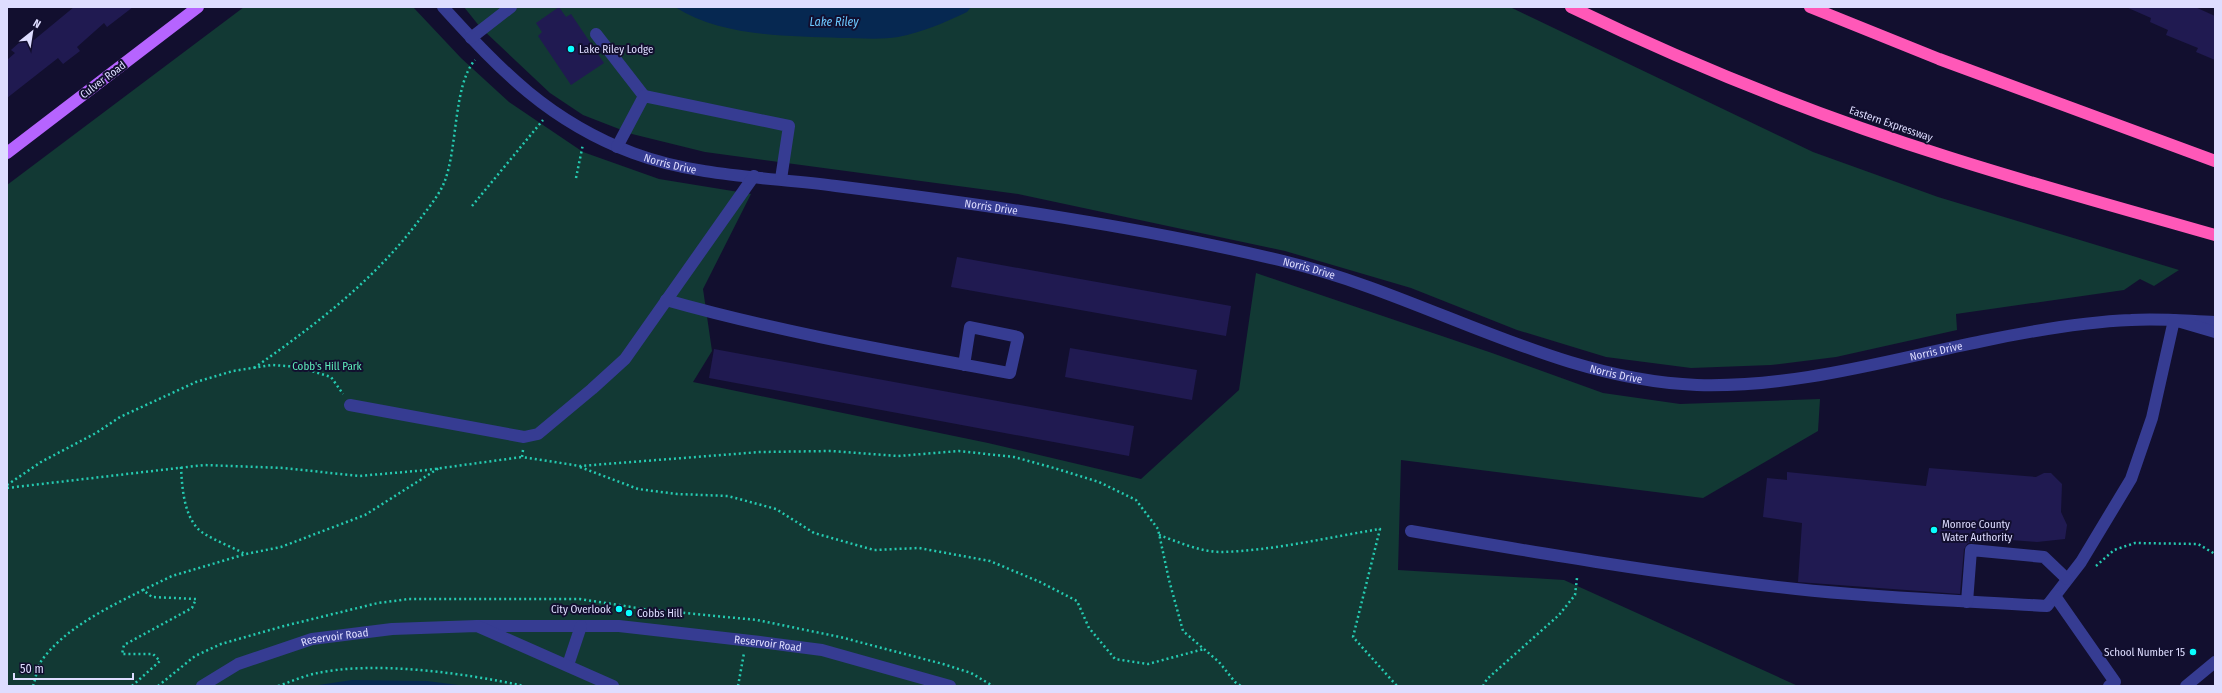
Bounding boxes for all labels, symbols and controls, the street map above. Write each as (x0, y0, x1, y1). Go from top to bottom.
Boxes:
north arrow (12, 12, 52, 52)
water label: Lake Riley (809, 15, 859, 29)
text: N (31, 16, 43, 31)
place label: Lake Riley Lodge (579, 43, 653, 56)
marker: Lake Riley Lodge (566, 44, 576, 54)
street label: Culver Road (78, 59, 128, 101)
street label: Eastern Expressway (1848, 104, 1934, 144)
street label: Norris Drive (642, 151, 697, 176)
street label: Norris Drive (964, 197, 1019, 217)
street label: Norris Drive (1282, 255, 1337, 282)
street label: Norris Drive (1909, 339, 1964, 363)
park label: Cobb's Hill Park (292, 360, 363, 373)
street label: Norris Drive (1588, 361, 1643, 386)
place label: Monroe County Water Authority (1942, 518, 2012, 544)
marker: Monroe County Water Authority (1929, 525, 1939, 535)
place label: City Overlook (551, 603, 612, 616)
marker: City Overlook (614, 604, 624, 614)
place label: Cobbs Hill (637, 607, 682, 620)
marker: Cobbs Hill (624, 608, 634, 618)
street label: Reservoir Road (299, 626, 369, 649)
street label: Reservoir Road (734, 633, 803, 654)
place label: School Number 15 (2104, 646, 2185, 659)
marker: School Number 15 (2188, 647, 2198, 657)
scale bar (14, 655, 133, 681)
text: 50 m (20, 662, 44, 676)

